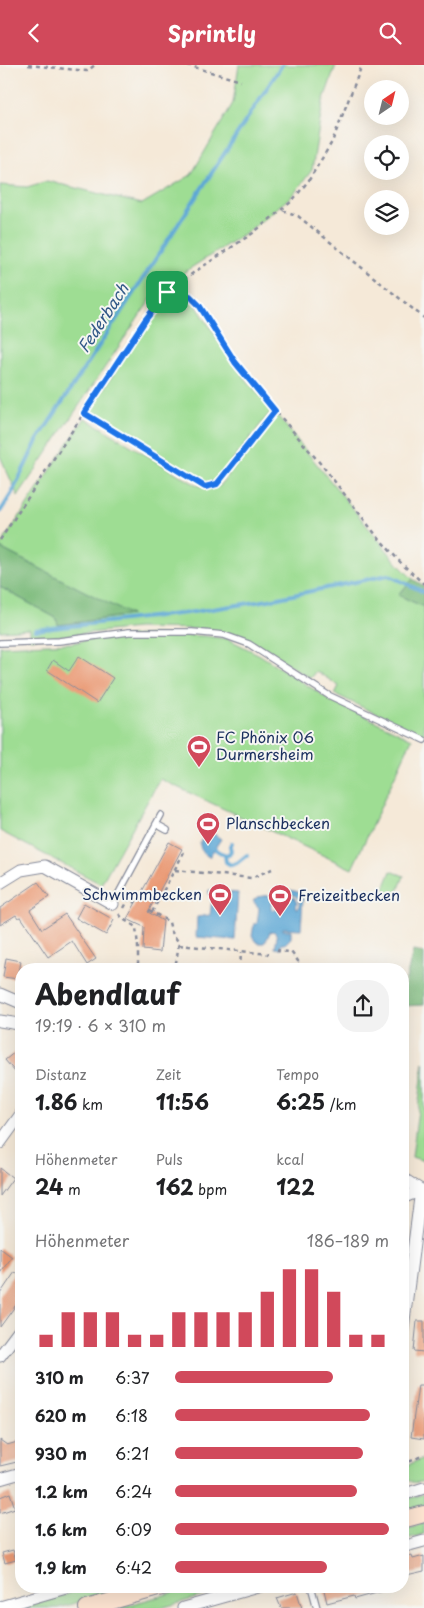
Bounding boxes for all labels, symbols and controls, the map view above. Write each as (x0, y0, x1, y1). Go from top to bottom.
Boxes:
text: Sprintly (168, 16, 256, 49)
icon: back (20, 19, 48, 47)
icon: search (376, 19, 404, 47)
north arrow (364, 80, 409, 125)
map controls (364, 80, 409, 235)
button: locate (364, 135, 409, 180)
button: layers (364, 190, 409, 235)
pin (146, 271, 188, 313)
water label: Federbach (71, 278, 134, 357)
icon: arrive (153, 278, 181, 306)
place label: FC Phönix 06 Durmersheim (216, 725, 314, 765)
sports icon: FC Phönix 06 Durmersheim (186, 734, 212, 768)
sports icon: Planschbecken (195, 811, 221, 845)
place label: Planschbecken (226, 811, 330, 834)
place label: Schwimmbecken (82, 882, 202, 905)
sports icon: Schwimmbecken (207, 882, 233, 916)
sports icon: Freizeitbecken (267, 883, 293, 917)
place label: Freizeitbecken (298, 883, 400, 906)
text: Abendlauf (35, 972, 180, 1015)
button: share (337, 980, 389, 1032)
text: 19:19 · 6 × 310 m (35, 1013, 166, 1037)
text: Distanz (35, 1064, 86, 1085)
text: Zeit (156, 1064, 181, 1085)
text: Tempo (276, 1064, 319, 1085)
text: 1.86 (35, 1085, 77, 1117)
text: 11:56 (156, 1085, 209, 1117)
text: 6:25 (276, 1085, 325, 1117)
text: km (77, 1094, 103, 1115)
text: /km (325, 1094, 357, 1115)
text: Höhenmeter (35, 1149, 118, 1170)
text: Puls (156, 1149, 183, 1170)
text: kcal (276, 1149, 304, 1170)
text: 24 (35, 1170, 63, 1202)
text: 162 (156, 1170, 194, 1202)
text: 122 (276, 1170, 315, 1202)
text: m (63, 1179, 81, 1200)
text: bpm (194, 1179, 227, 1200)
text: Höhenmeter (35, 1228, 129, 1252)
text: 186–189 m (307, 1228, 389, 1252)
text: 310 m (35, 1365, 84, 1389)
text: 6:37 (115, 1365, 150, 1389)
text: 620 m (35, 1403, 86, 1427)
text: 6:18 (115, 1403, 148, 1427)
text: 930 m (35, 1441, 87, 1465)
text: 6:21 (115, 1441, 149, 1465)
text: 1.2 km (35, 1479, 88, 1503)
text: 6:24 (115, 1479, 152, 1503)
text: 1.6 km (35, 1517, 87, 1541)
text: 6:09 (115, 1517, 152, 1541)
text: 1.9 km (35, 1555, 87, 1579)
text: 6:42 (115, 1555, 152, 1579)

